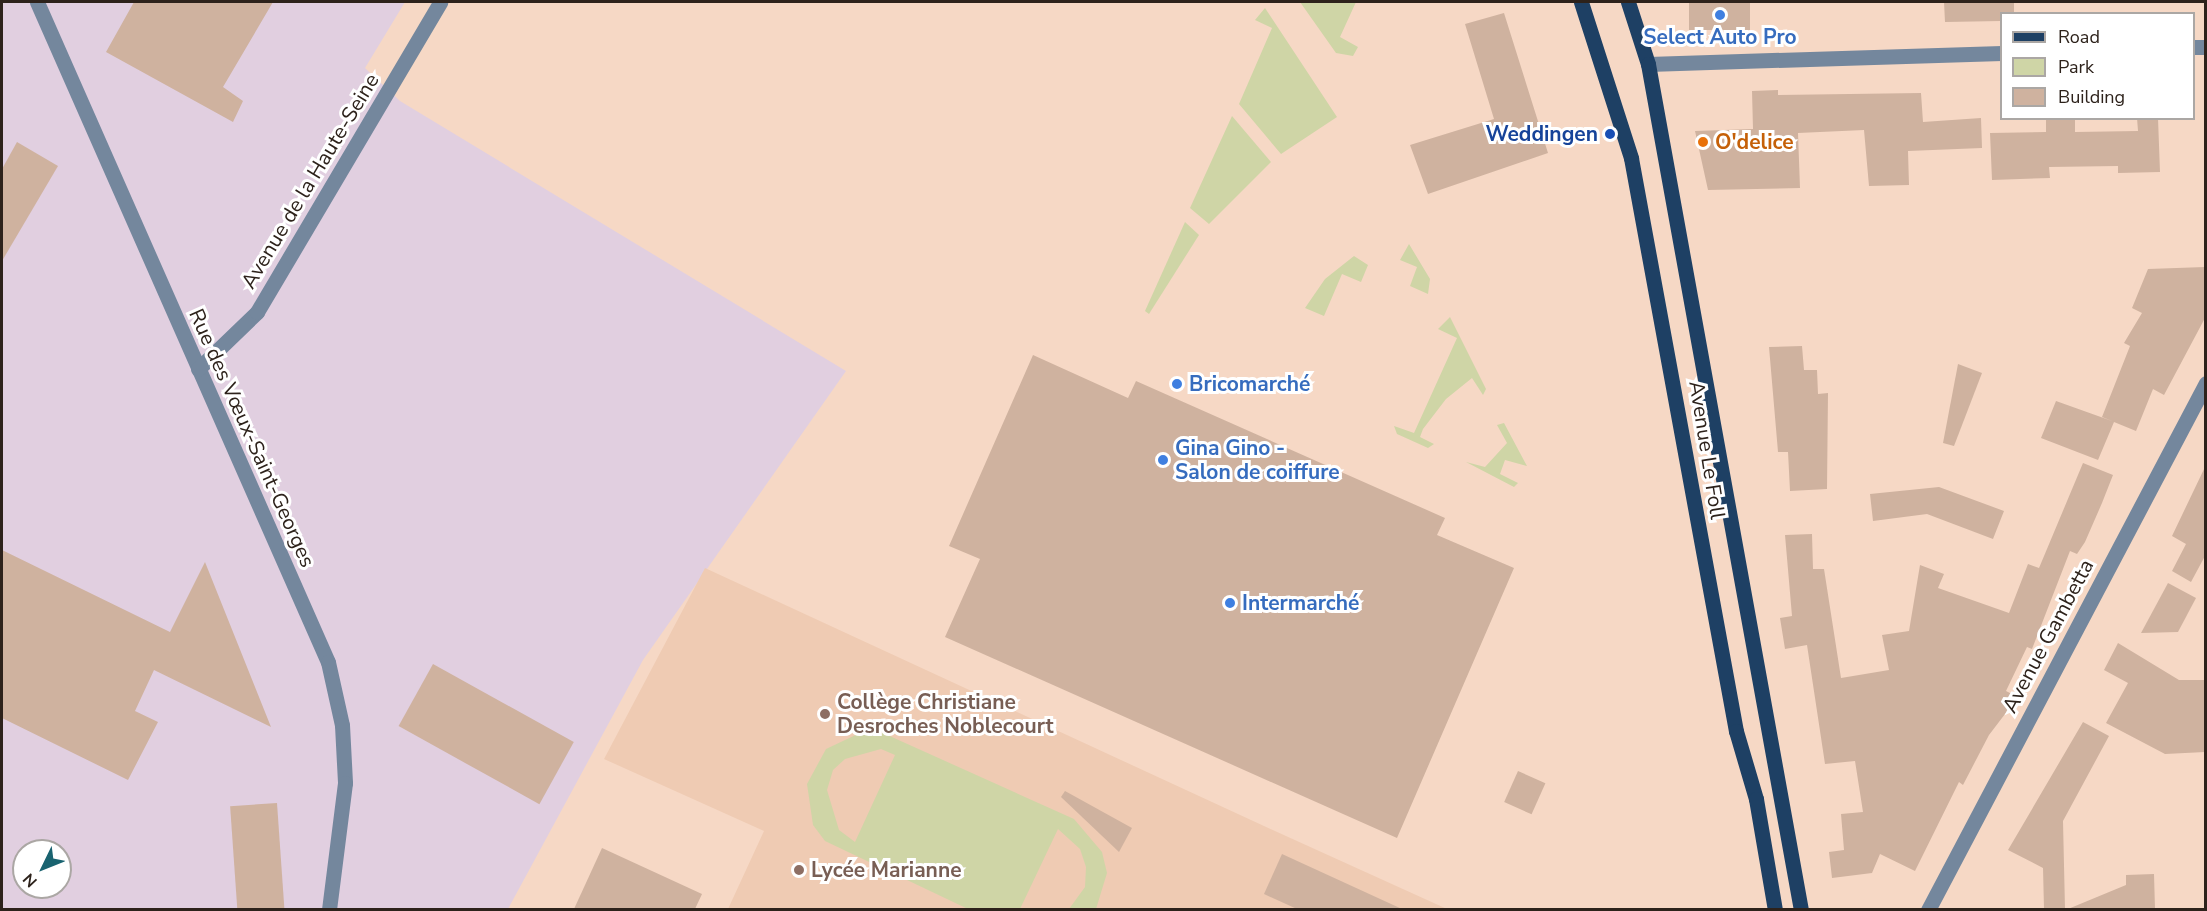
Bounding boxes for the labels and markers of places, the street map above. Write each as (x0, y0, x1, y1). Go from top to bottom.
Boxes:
marker: Select Auto Pro (1713, 8, 1727, 22)
place label: Select Auto Pro (1643, 24, 1797, 50)
place label: Weddingen (1485, 121, 1598, 147)
marker: Weddingen (1603, 127, 1617, 141)
place label: O'delice (1715, 129, 1794, 155)
marker: O'delice (1696, 135, 1710, 149)
place label: Bricomarché (1189, 371, 1310, 397)
marker: Bricomarché (1170, 377, 1184, 391)
place label: Gina Gino - Salon de coiffure (1175, 435, 1340, 485)
marker: Gina Gino - Salon de coiffure (1156, 453, 1170, 467)
place label: Intermarché (1242, 590, 1359, 616)
marker: Intermarché (1223, 596, 1237, 610)
place label: Collège Christiane Desroches Noblecourt (837, 689, 1054, 739)
marker: Collège Christiane Desroches Noblecourt (818, 707, 832, 721)
place label: Lycée Marianne (811, 857, 962, 883)
marker: Lycée Marianne (792, 863, 806, 877)

